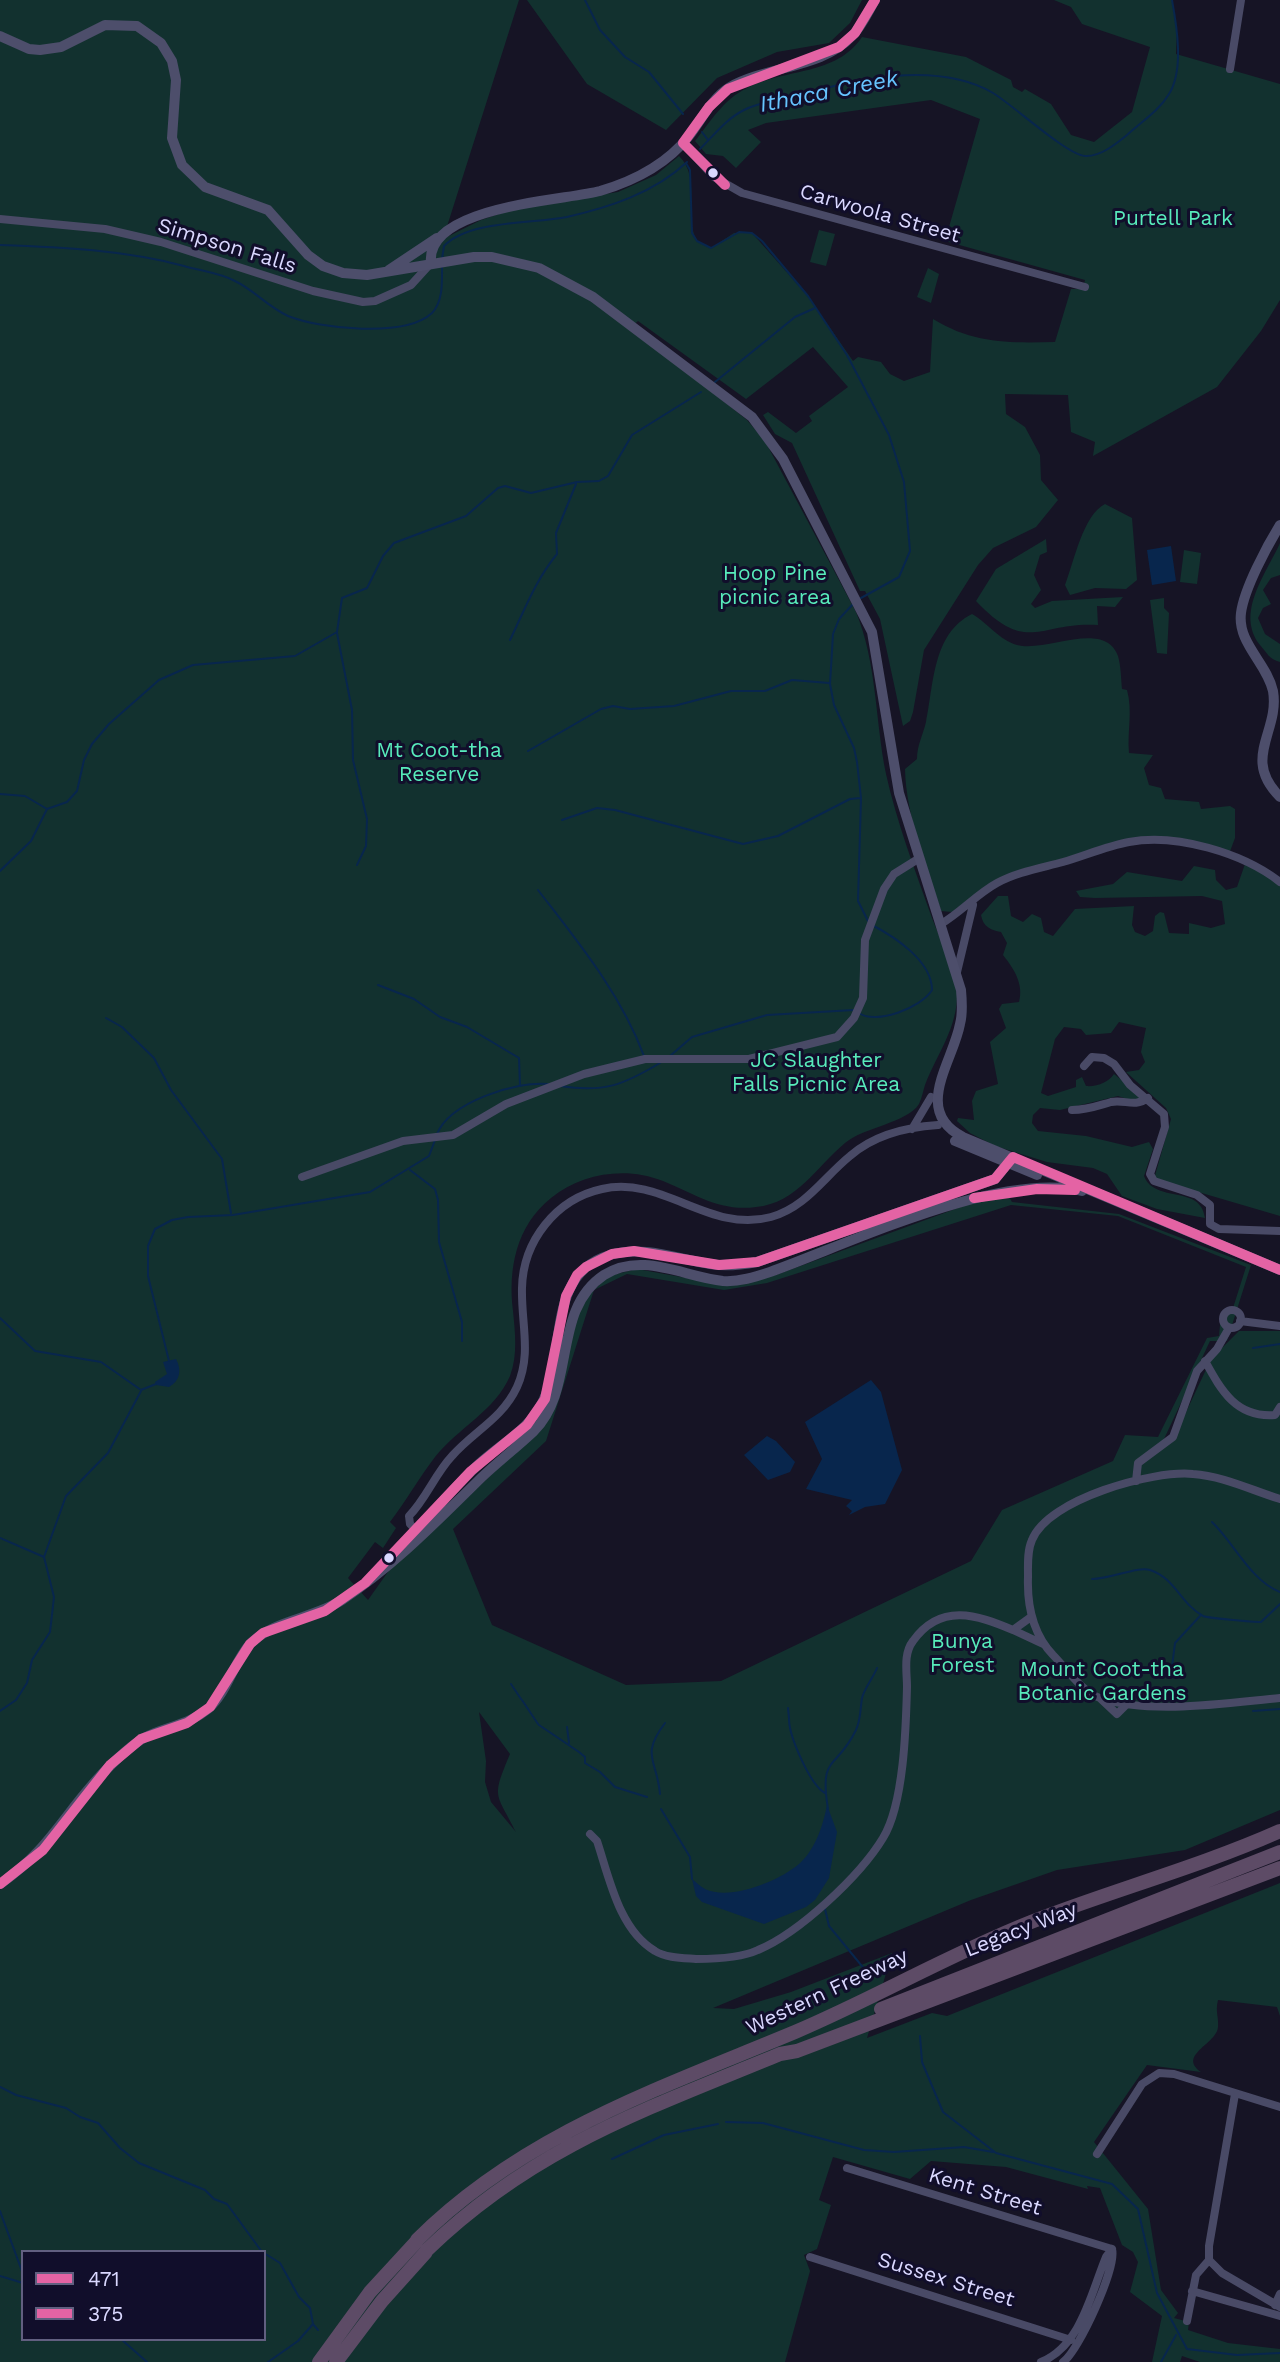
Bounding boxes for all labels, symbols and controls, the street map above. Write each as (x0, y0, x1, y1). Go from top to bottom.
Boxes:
water label: Ithaca Creek (757, 65, 901, 119)
unlabelled marker (706, 166, 720, 180)
street label: Carwoola Street (797, 179, 963, 249)
park label: Purtell Park (1113, 206, 1233, 232)
street label: Simpson Falls (155, 213, 299, 279)
park label: Hoop Pine picnic area (719, 561, 831, 611)
park label: Mt Coot-tha Reserve (376, 738, 502, 788)
park label: JC Slaughter Falls Picnic Area (732, 1048, 900, 1098)
unlabelled marker (382, 1551, 396, 1565)
park label: Bunya Forest (930, 1629, 994, 1679)
park label: Mount Coot-tha Botanic Gardens (1018, 1657, 1186, 1707)
street label: Legacy Way (961, 1897, 1081, 1963)
street label: Western Freeway (742, 1943, 912, 2041)
street label: Kent Street (925, 2163, 1045, 2221)
street label: Sussex Street (875, 2247, 1017, 2313)
legend (21, 2250, 266, 2341)
text: 471 (88, 2266, 120, 2291)
text: 375 (88, 2301, 123, 2326)

